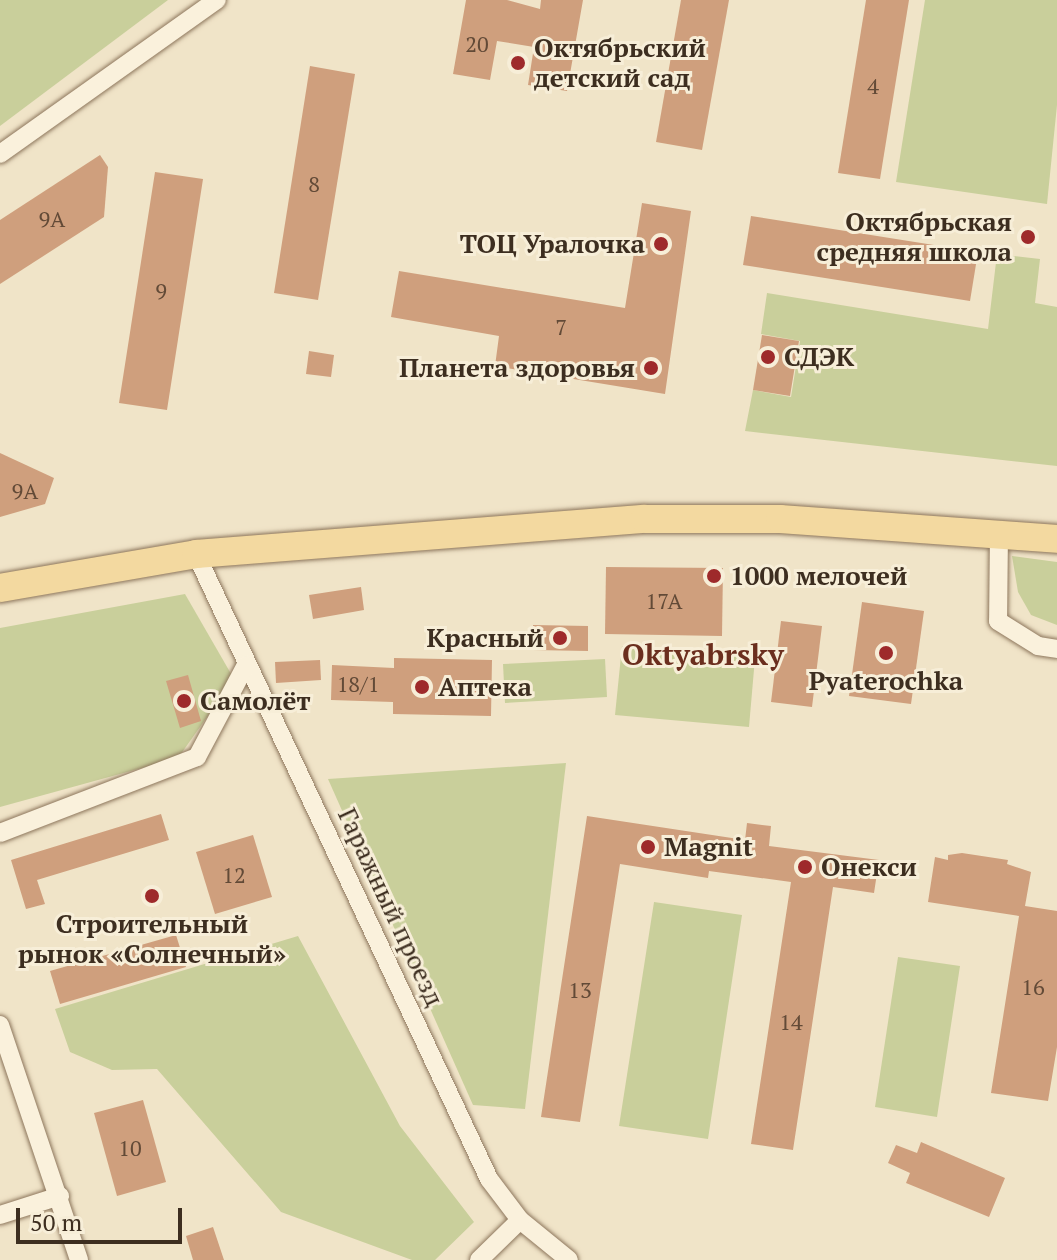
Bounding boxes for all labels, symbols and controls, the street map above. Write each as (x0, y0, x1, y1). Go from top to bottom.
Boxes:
house number: 20 (465, 31, 489, 57)
place label: Октябрьский детский сад (534, 32, 706, 94)
marker: Октябрьский детский сад (509, 54, 527, 72)
house number: 4 (867, 73, 879, 99)
house number: 8 (308, 171, 320, 197)
house number: 9А (39, 206, 65, 232)
place label: Октябрьская средняя школа (817, 206, 1012, 268)
place label: ТОЦ Уралочка (459, 228, 645, 260)
marker: Октябрьская средняя школа (1019, 228, 1037, 246)
marker: ТОЦ Уралочка (652, 235, 670, 253)
house number: 9 (155, 278, 167, 304)
house number: 7 (555, 314, 567, 340)
place label: СДЭК (784, 341, 854, 373)
marker: СДЭК (759, 348, 777, 366)
place label: Планета здоровья (399, 352, 635, 384)
marker: Планета здоровья (642, 359, 660, 377)
house number: 9А (12, 478, 38, 504)
place label: 1000 мелочей (730, 560, 907, 592)
marker: 1000 мелочей (705, 567, 723, 585)
house number: 17А (646, 588, 682, 614)
place label: Красный (426, 622, 544, 654)
marker: Красный (551, 629, 569, 647)
district label: Oktyabrsky (622, 636, 784, 672)
marker: Pyaterochka (877, 644, 895, 662)
place label: Pyaterochka (809, 665, 963, 697)
house number: 18/1 (337, 671, 379, 697)
place label: Аптека (438, 671, 532, 703)
marker: Аптека (413, 678, 431, 696)
place label: Самолёт (200, 685, 311, 717)
marker: Самолёт (175, 692, 193, 710)
street label: Гаражный проезд (331, 803, 451, 1011)
place label: Magnit (664, 831, 753, 863)
marker: Magnit (639, 838, 657, 856)
place label: Онекси (821, 851, 917, 883)
marker: Онекси (796, 858, 814, 876)
house number: 12 (222, 862, 246, 888)
marker: Строительный рынок «Солнечный» (143, 887, 161, 905)
place label: Строительный рынок «Солнечный» (18, 908, 286, 970)
house number: 16 (1021, 974, 1045, 1000)
house number: 13 (568, 977, 592, 1003)
house number: 14 (779, 1009, 803, 1035)
house number: 10 (118, 1135, 142, 1161)
scale bar (20, 1192, 186, 1242)
text: 50 m (30, 1206, 82, 1238)

